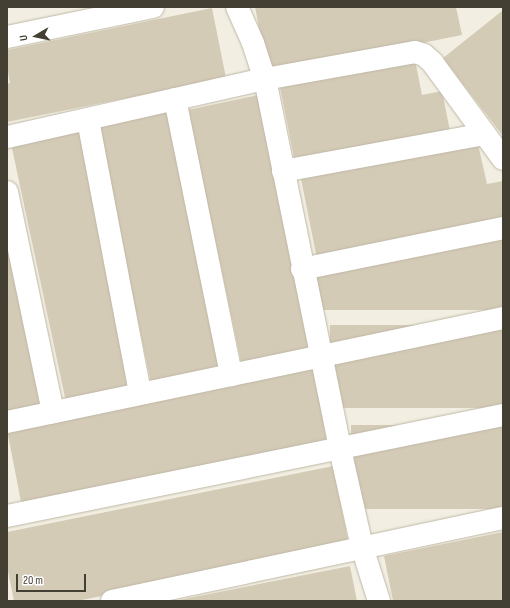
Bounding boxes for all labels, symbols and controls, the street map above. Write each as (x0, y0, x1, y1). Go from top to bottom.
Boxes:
north arrow (16, 16, 56, 56)
text: U (17, 34, 31, 42)
scale bar (18, 566, 88, 592)
text: 20 m (23, 573, 43, 588)

